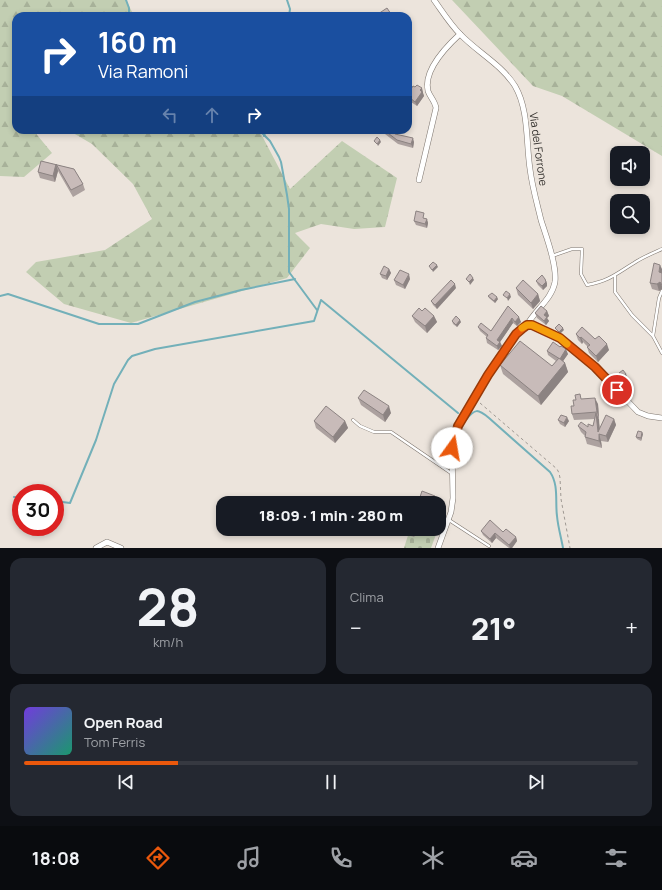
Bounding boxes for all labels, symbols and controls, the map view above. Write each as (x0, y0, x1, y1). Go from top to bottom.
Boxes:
text: 160 m (98, 23, 177, 61)
icon: right (32, 28, 84, 80)
text: Via Ramoni (98, 59, 188, 83)
icon: left (159, 104, 181, 126)
icon: ahead (201, 104, 223, 126)
icon: right (243, 104, 265, 126)
street label: Via del Forrone (526, 111, 552, 187)
map controls (610, 146, 650, 234)
button: sound (610, 146, 650, 186)
button: search (610, 194, 650, 234)
pin (600, 373, 634, 407)
icon: arrive (606, 379, 628, 401)
position arrow (431, 427, 473, 469)
speed limit sign: 30 (12, 484, 64, 536)
text: 18:09 · 1 min · 280 m (259, 505, 403, 526)
text: 28 (137, 571, 199, 642)
text: Clima (350, 588, 384, 606)
text: 21° (471, 608, 516, 649)
text: − (350, 613, 362, 643)
text: + (625, 613, 638, 643)
text: km/h (153, 633, 183, 651)
text: Open Road (84, 712, 163, 733)
text: Tom Ferris (84, 733, 145, 751)
icon: previous (115, 771, 137, 793)
icon: pause (320, 771, 342, 793)
icon: next (525, 771, 547, 793)
icon: directions (144, 844, 172, 872)
icon: music (235, 844, 263, 872)
icon: phone (327, 844, 355, 872)
icon: climate (419, 844, 447, 872)
icon: car (510, 844, 538, 872)
icon: filters (602, 844, 630, 872)
text: 18:08 (32, 846, 80, 870)

